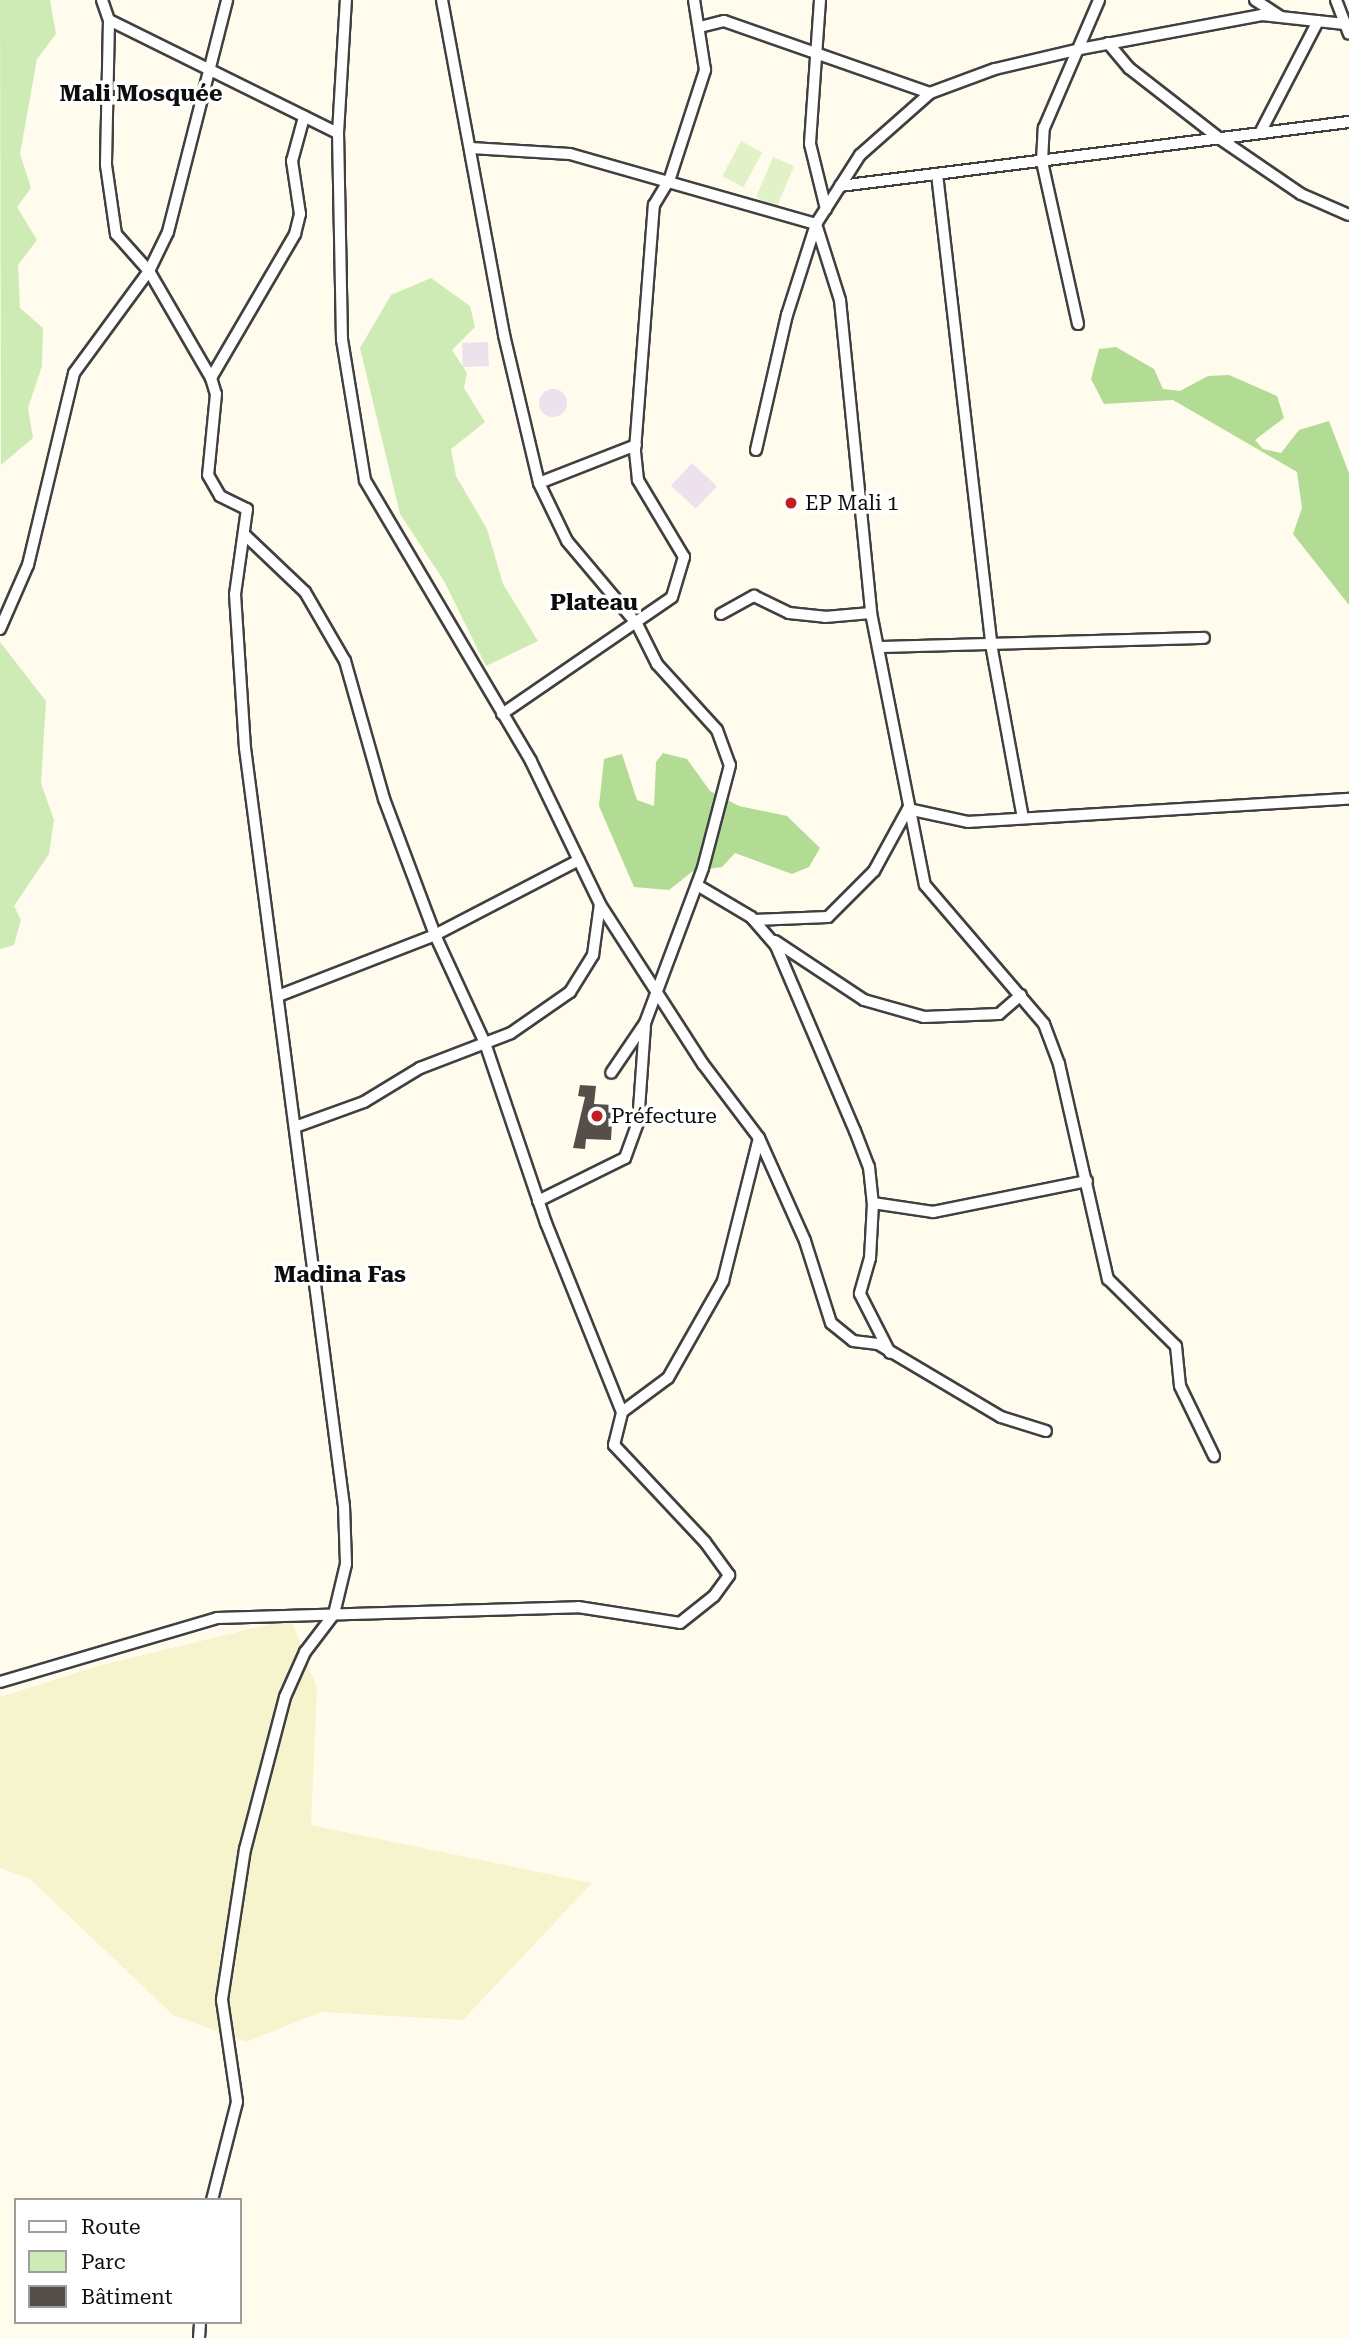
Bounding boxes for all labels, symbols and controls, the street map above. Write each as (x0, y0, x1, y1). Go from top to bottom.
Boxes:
district label: Mali Mosquée (60, 80, 222, 108)
place label: EP Mali 1 (805, 490, 899, 516)
marker: EP Mali 1 (783, 495, 799, 511)
district label: Plateau (550, 589, 638, 617)
place label: Préfecture (611, 1103, 717, 1129)
marker: Préfecture (589, 1108, 605, 1124)
district label: Madina Fas (274, 1261, 406, 1289)
legend (14, 2198, 242, 2324)
text: Route (81, 2215, 140, 2239)
text: Parc (81, 2250, 125, 2274)
text: Bâtiment (81, 2285, 173, 2309)

